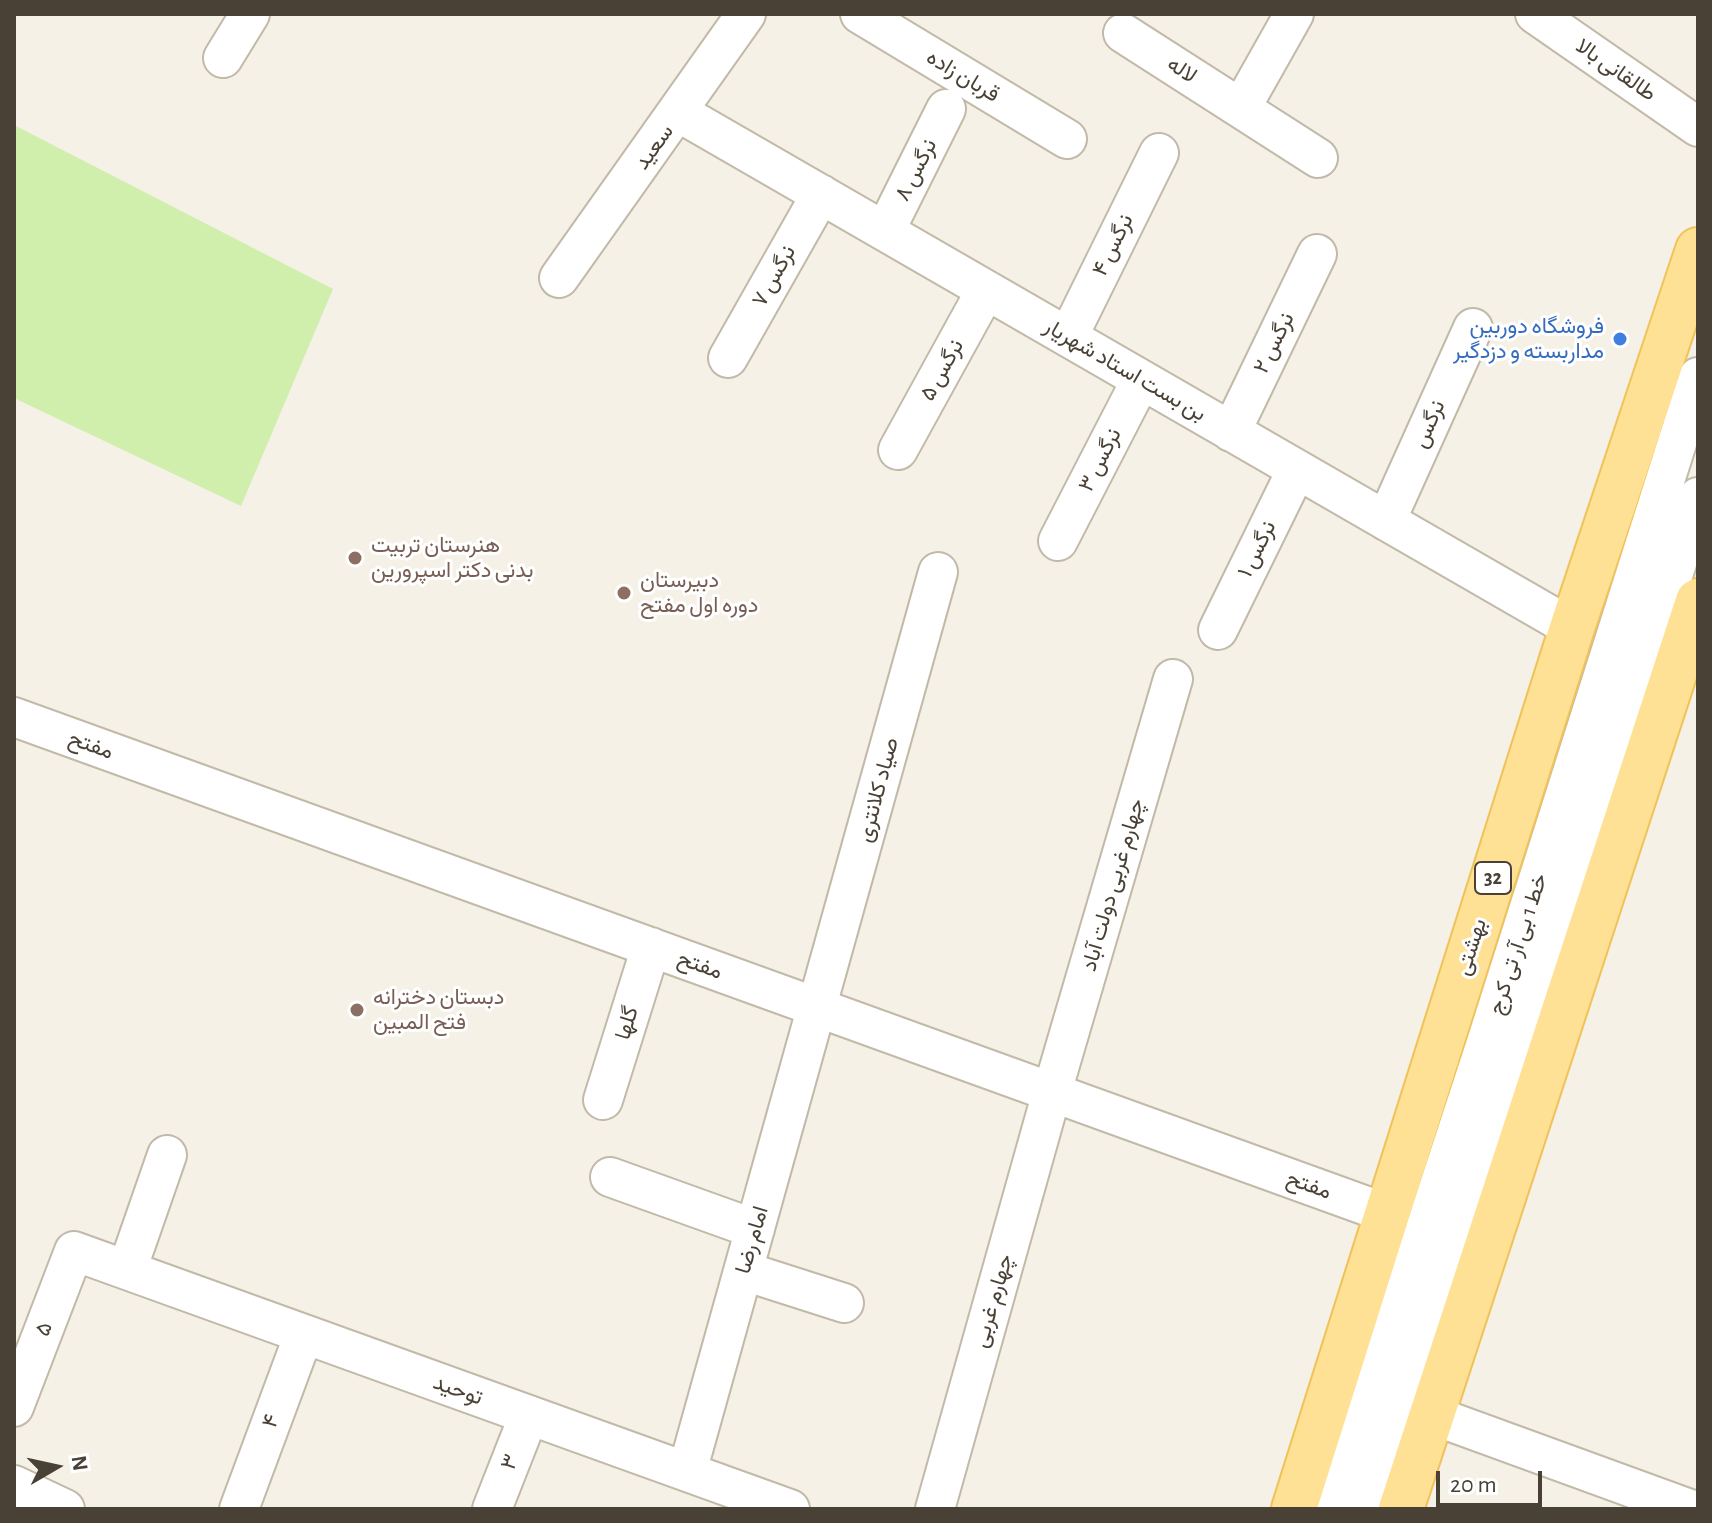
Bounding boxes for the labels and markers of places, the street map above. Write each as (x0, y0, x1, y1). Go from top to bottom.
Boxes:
place label: فروشگاه دوربین مداربسته و دزدگیر (1453, 313, 1604, 364)
marker: فروشگاه دوربین مداربسته و دزدگیر (1611, 330, 1629, 348)
place label: هنرستان تربیت بدنی دکتر اسپرورین (371, 532, 534, 584)
marker: هنرستان تربیت بدنی دکتر اسپرورین (346, 549, 364, 567)
place label: دبیرستان دوره اول مفتح (640, 567, 758, 618)
marker: دبیرستان دوره اول مفتح (615, 584, 633, 602)
place label: دبستان دخترانه فتح المبین (373, 984, 504, 1036)
marker: دبستان دخترانه فتح المبین (348, 1001, 366, 1019)

